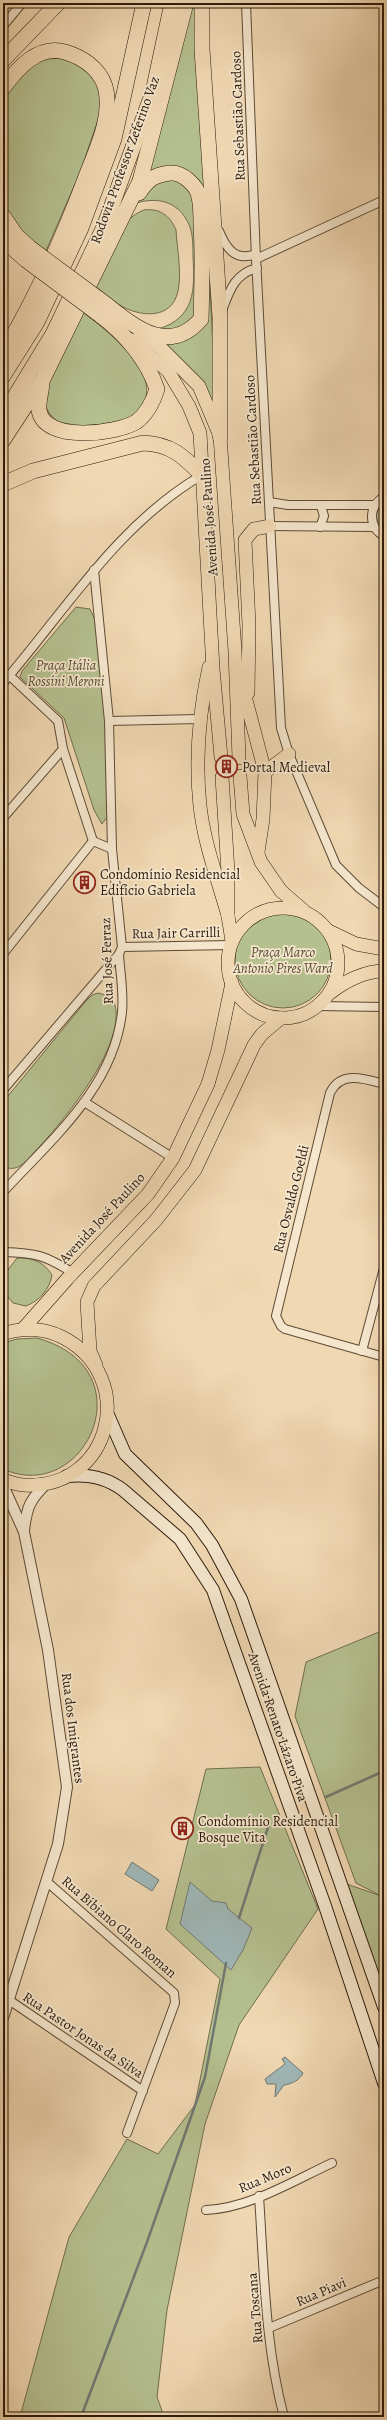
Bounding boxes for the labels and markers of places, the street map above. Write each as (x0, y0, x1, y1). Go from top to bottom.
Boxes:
building icon: Portal Medieval (213, 754, 239, 780)
place label: Portal Medieval (242, 758, 331, 777)
place label: Condomínio Residencial Edifício Gabriela (100, 865, 240, 900)
building icon: Condomínio Residencial Edifício Gabriela (71, 869, 97, 895)
place label: Condomínio Residencial Bosque Vita (198, 1812, 338, 1847)
building icon: Condomínio Residencial Bosque Vita (170, 1816, 196, 1842)

